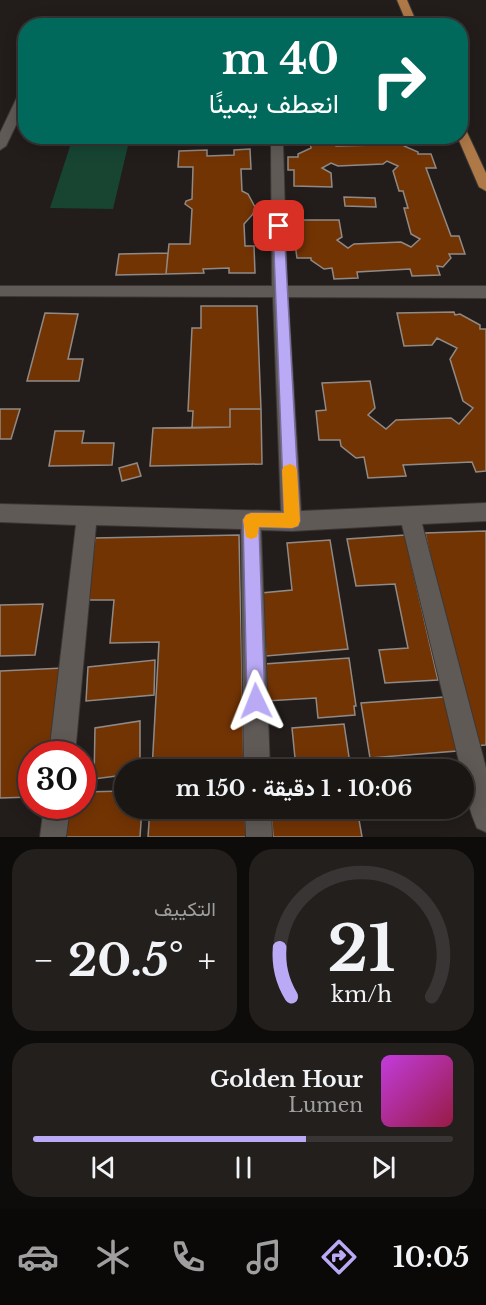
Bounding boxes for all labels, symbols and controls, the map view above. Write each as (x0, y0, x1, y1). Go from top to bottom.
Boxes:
text: 40 m (222, 33, 339, 85)
icon: right (360, 42, 438, 120)
text: انعطف يمينًا (209, 87, 339, 120)
pin (253, 200, 304, 251)
icon: arrive (262, 209, 295, 242)
position arrow (224, 669, 288, 733)
speed limit sign: 30 (18, 741, 96, 819)
text: 10:06 · 1 دقيقة · 150 m (176, 775, 412, 802)
text: التكييف (154, 897, 216, 921)
text: 21 (328, 910, 395, 988)
text: 20.5° (68, 932, 184, 988)
text: − (33, 940, 54, 981)
text: + (198, 940, 216, 981)
text: km/h (331, 981, 392, 1008)
text: Golden Hour (210, 1066, 363, 1093)
text: Lumen (288, 1093, 363, 1117)
icon: previous (87, 1151, 120, 1184)
icon: pause (227, 1151, 260, 1184)
icon: next (367, 1151, 400, 1184)
icon: car (17, 1236, 59, 1278)
icon: climate (92, 1236, 134, 1278)
icon: phone (167, 1236, 209, 1278)
icon: music (243, 1236, 285, 1278)
icon: directions (318, 1236, 360, 1278)
text: 10:05 (393, 1241, 469, 1274)

